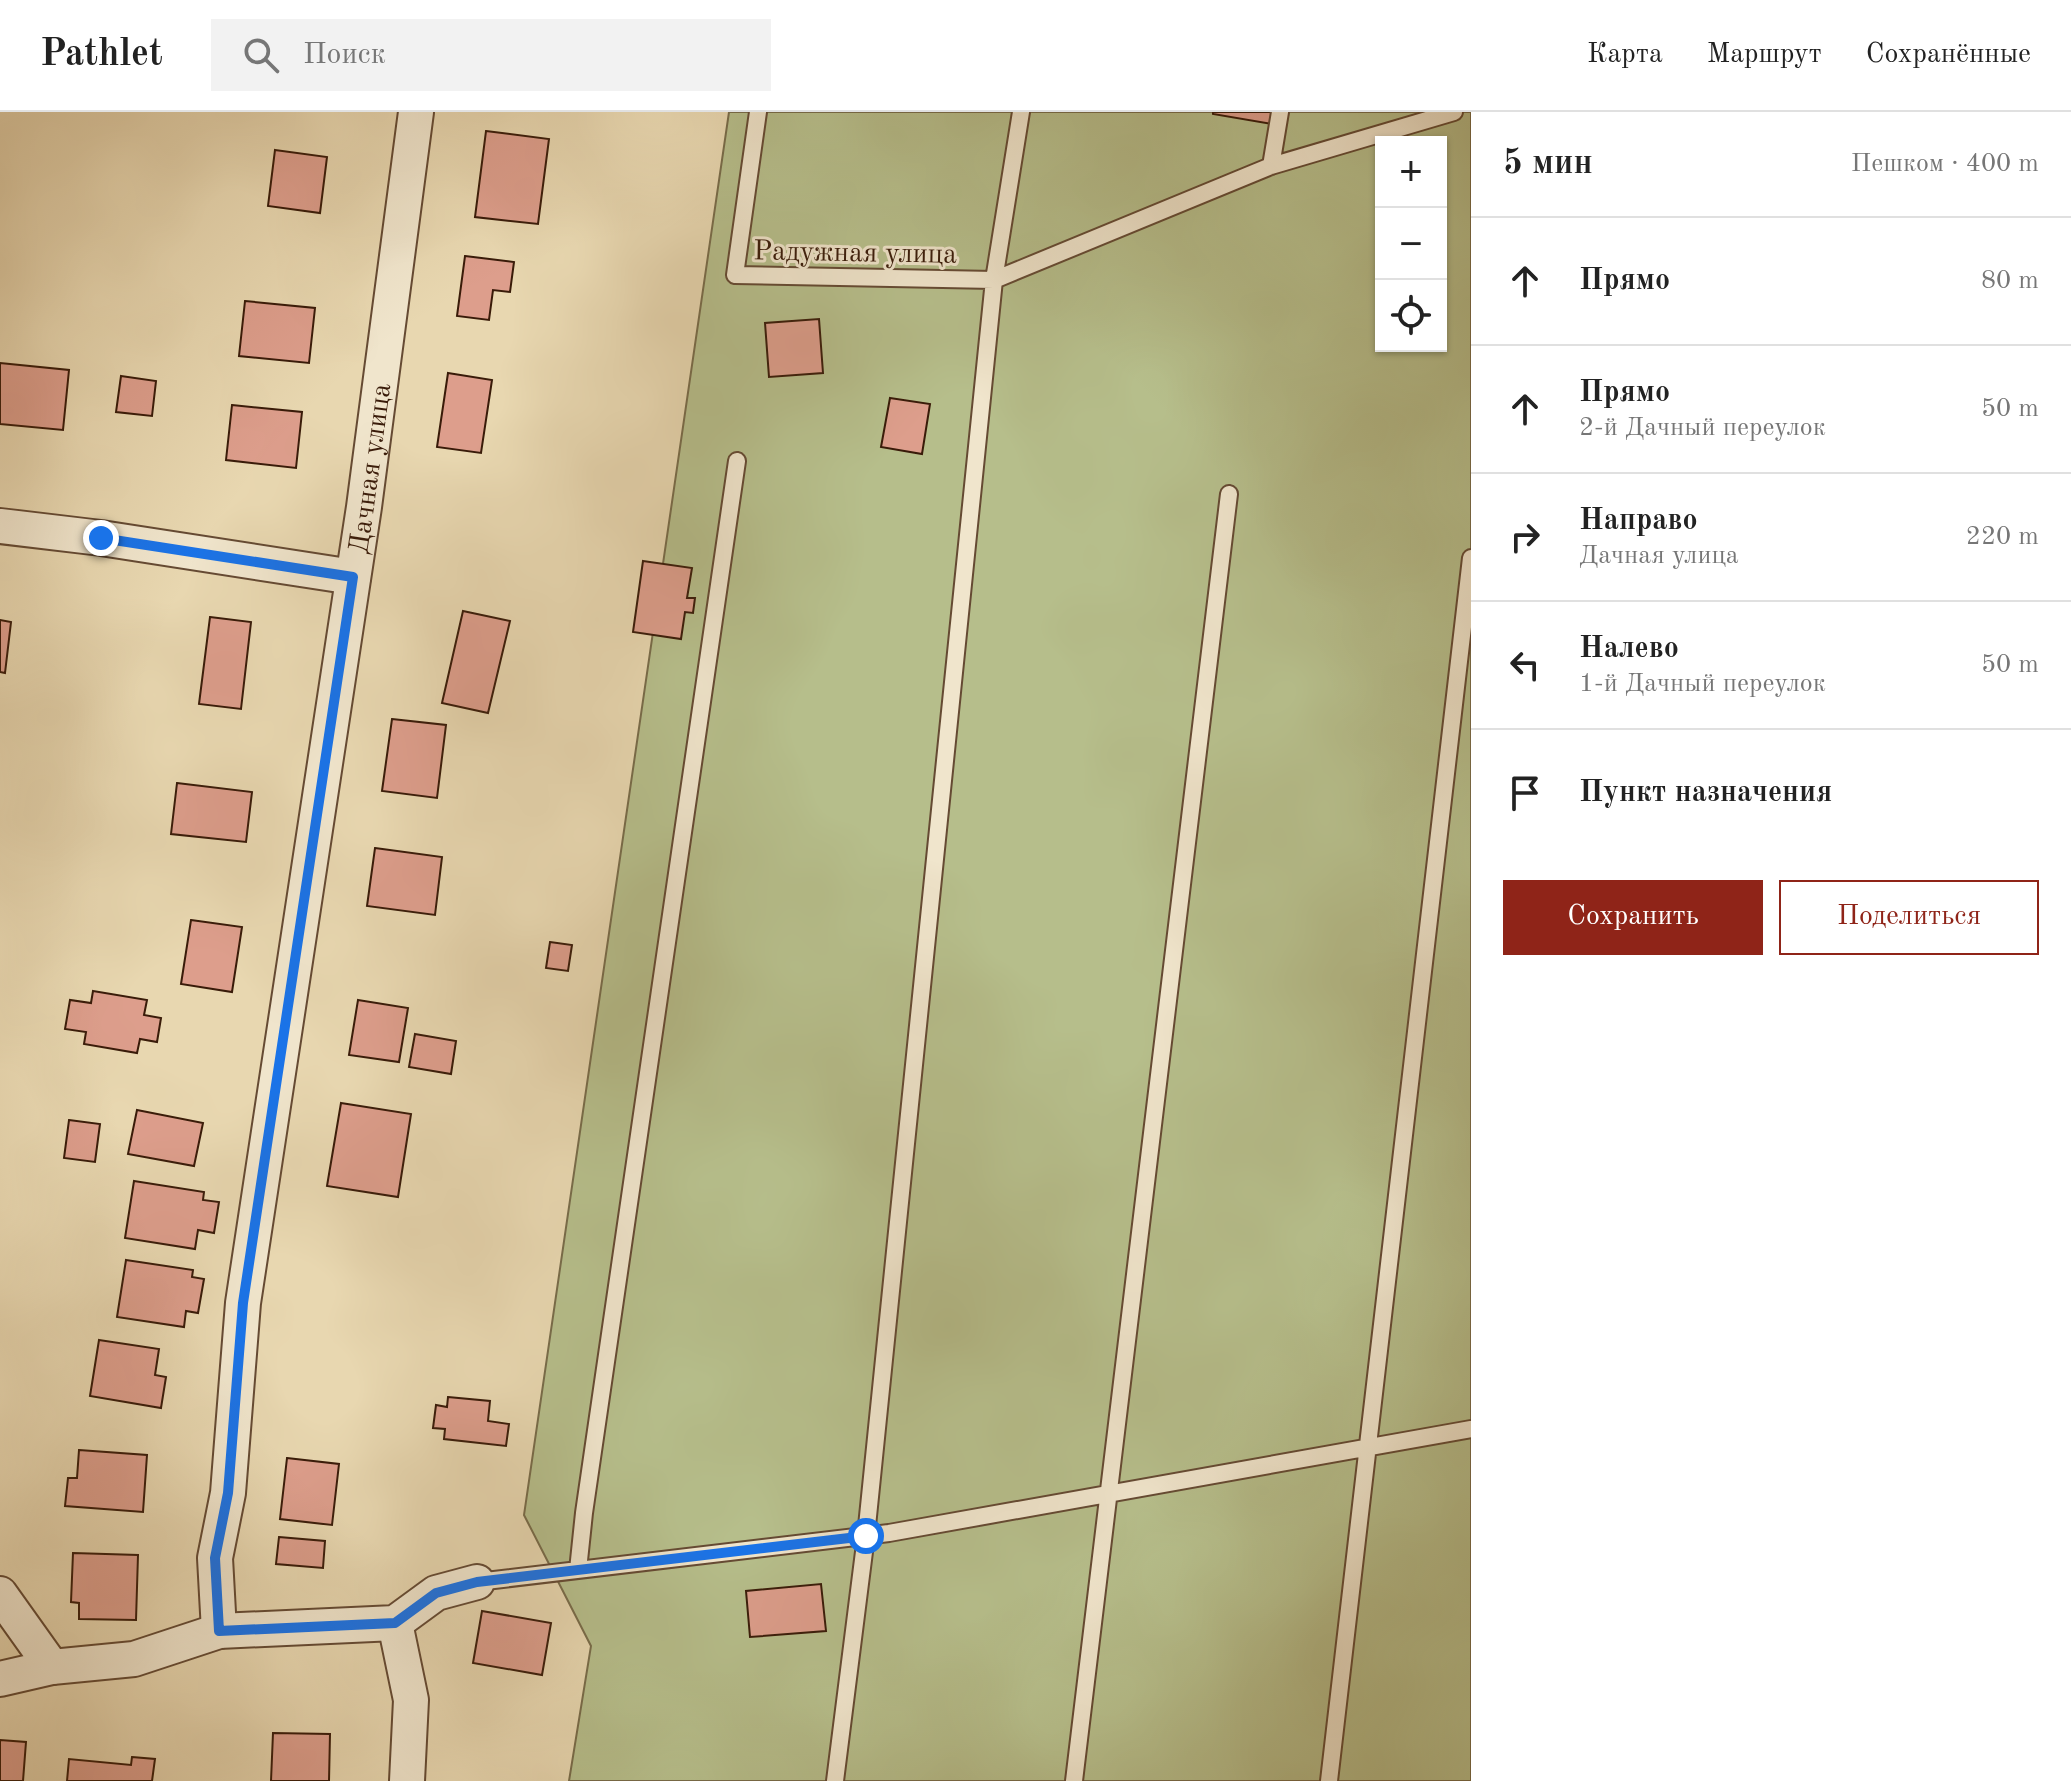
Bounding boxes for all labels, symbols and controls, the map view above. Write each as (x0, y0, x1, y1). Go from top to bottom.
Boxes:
search box (211, 19, 771, 91)
icon: search (239, 33, 283, 77)
text: Pathlet (40, 36, 163, 74)
text: Поиск (303, 40, 386, 70)
text: Карта (1587, 41, 1663, 69)
text: Маршрут (1707, 41, 1822, 69)
text: Сохранённые (1866, 41, 2031, 69)
map controls (1375, 136, 1447, 352)
button: + (1375, 136, 1447, 208)
text: 5 мин (1503, 147, 1593, 181)
text: Пешком · 400 m (1851, 151, 2039, 177)
button: − (1375, 208, 1447, 280)
street label: Радужная улица (753, 238, 957, 270)
icon: ahead (1503, 259, 1547, 303)
text: Прямо (1579, 266, 1670, 296)
text: 80 m (1981, 268, 2039, 294)
button: locate (1375, 280, 1447, 352)
text: Прямо (1579, 378, 1670, 408)
street label: Дачная улица (346, 382, 397, 556)
icon: ahead (1503, 387, 1547, 431)
text: 50 m (1981, 396, 2039, 422)
text: 2-й Дачный переулок (1579, 415, 1826, 441)
text: Направо (1579, 506, 1698, 536)
icon: right (1503, 515, 1547, 559)
route end (83, 520, 119, 556)
text: 220 m (1966, 524, 2039, 550)
text: Дачная улица (1579, 543, 1738, 569)
text: Налево (1579, 634, 1679, 664)
icon: left (1503, 643, 1547, 687)
text: 50 m (1981, 652, 2039, 678)
text: 1-й Дачный переулок (1579, 671, 1826, 697)
icon: arrive (1503, 771, 1547, 815)
text: Пункт назначения (1579, 778, 1832, 808)
button: Сохранить (1503, 880, 1763, 955)
button: Поделиться (1779, 880, 2039, 955)
route start (848, 1518, 884, 1554)

